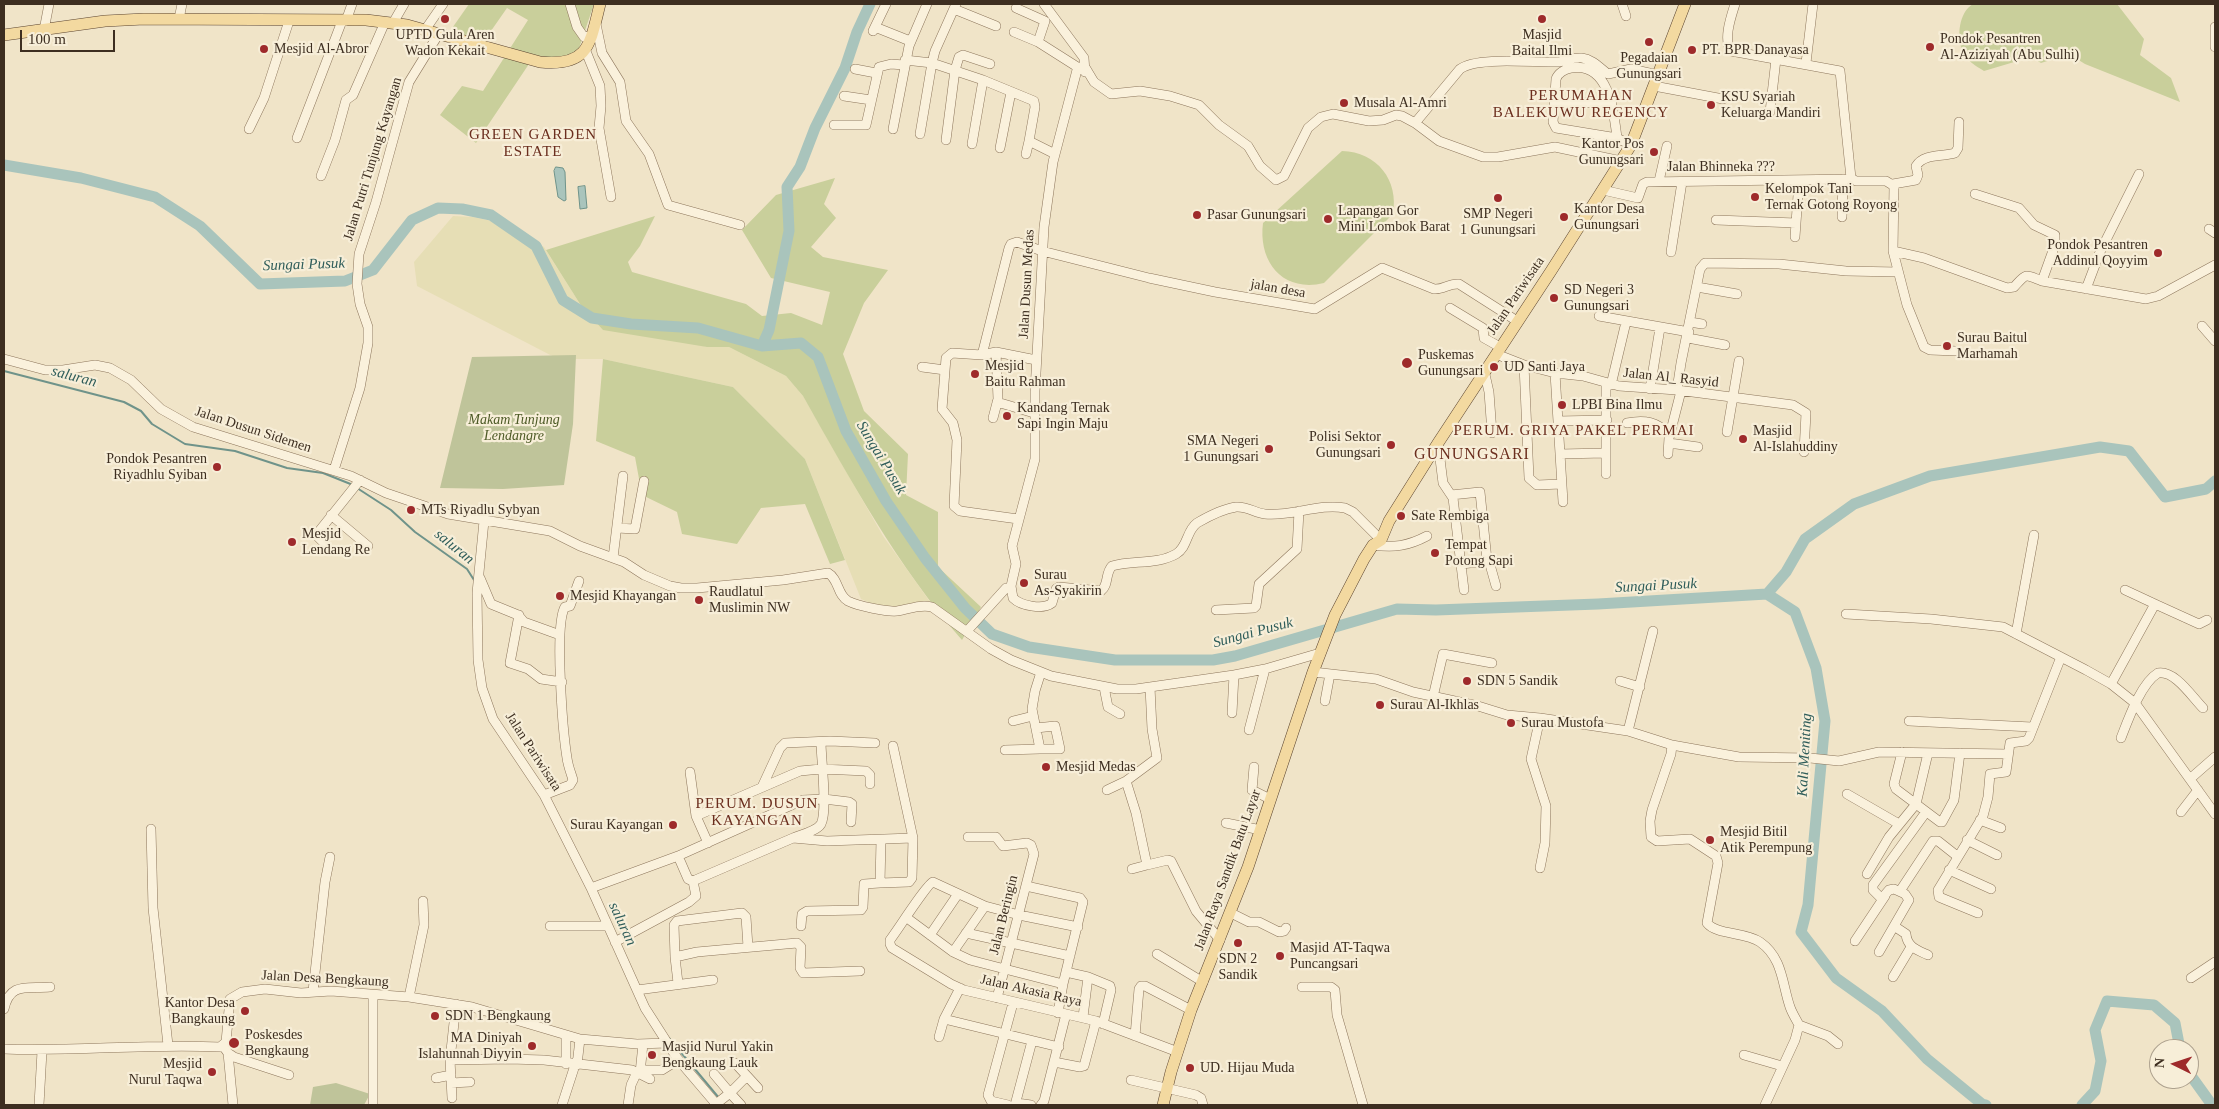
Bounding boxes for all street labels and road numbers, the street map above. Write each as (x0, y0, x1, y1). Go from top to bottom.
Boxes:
street label: Jalan Putri Tunjung Kayangan (340, 75, 406, 243)
street label: Jalan Bhinneka ??? (1667, 159, 1775, 175)
street label: Jalan Dusun Medas (1016, 229, 1038, 339)
street label: Jalan Pariwisata (1484, 254, 1548, 338)
street label: jalan desa (1249, 276, 1307, 302)
street label: Jalan Al_ Rasyid (1623, 365, 1719, 391)
street label: Jalan Dusun Sidemen (193, 403, 313, 457)
street label: Jalan Pariwisata (501, 709, 565, 795)
street label: Jalan Raya Sandik Batu Layar (1191, 787, 1265, 953)
street label: Jalan Beringin (986, 874, 1022, 956)
street label: Jalan Desa Bengkaung (261, 967, 389, 991)
street label: Jalan Akasia Raya (979, 971, 1083, 1011)

